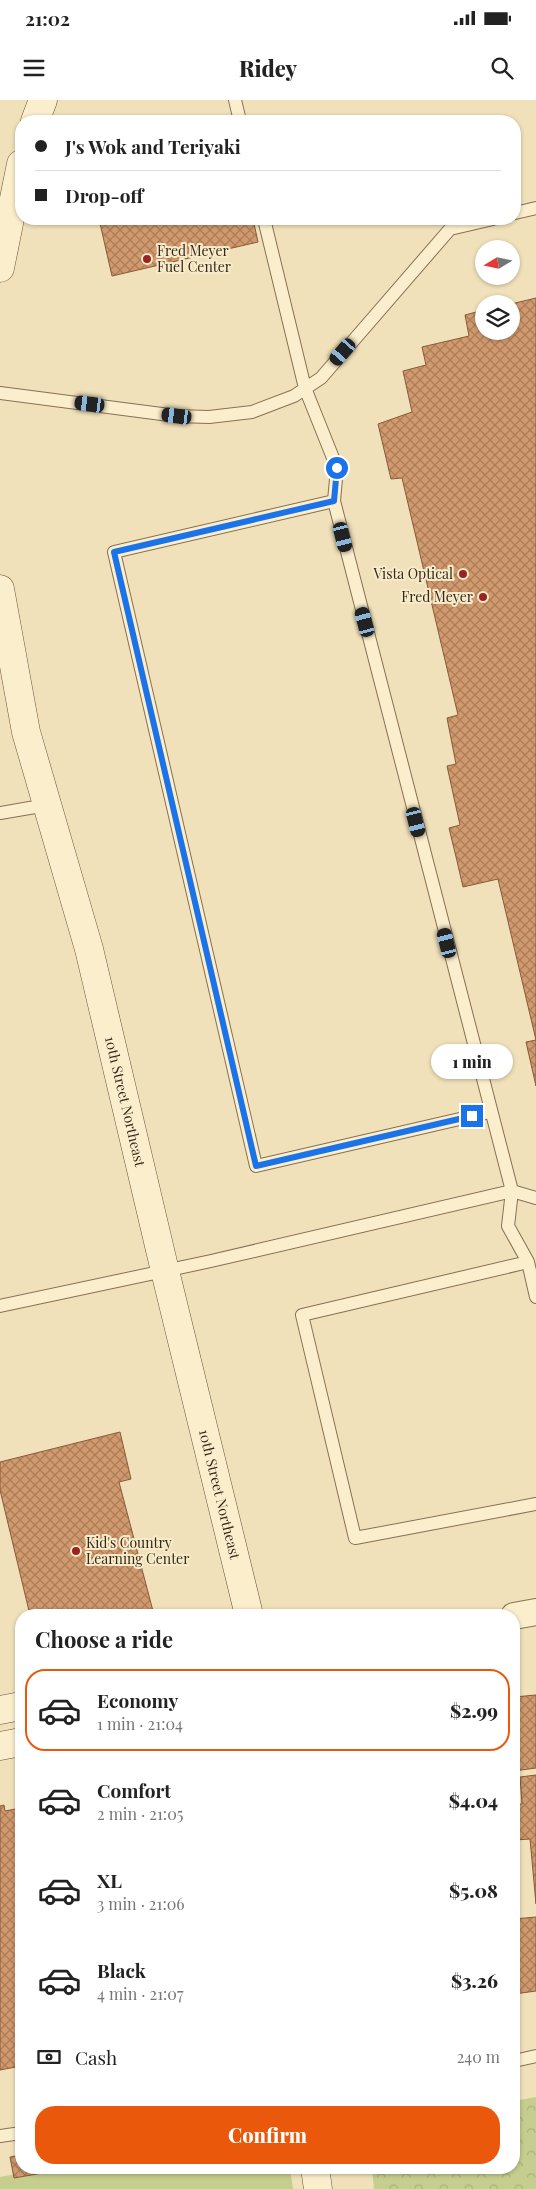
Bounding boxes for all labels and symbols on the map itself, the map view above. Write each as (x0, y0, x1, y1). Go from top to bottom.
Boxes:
north arrow (475, 240, 520, 285)
place label: Fred Meyer Fuel Center (157, 241, 232, 276)
marker: Fred Meyer Fuel Center (141, 253, 153, 265)
car (327, 336, 358, 368)
car (74, 395, 105, 413)
car (161, 407, 192, 425)
route start (326, 457, 348, 479)
car (332, 521, 353, 553)
place label: Vista Optical (373, 564, 453, 583)
marker: Vista Optical (457, 568, 469, 580)
place label: Fred Meyer (401, 587, 474, 606)
marker: Fred Meyer (477, 591, 489, 603)
car (353, 606, 376, 638)
car (405, 806, 426, 838)
car (436, 927, 457, 959)
street label: 10th Street Northeast (101, 1034, 150, 1169)
callout: 1 min (431, 1044, 513, 1078)
route end (461, 1105, 483, 1127)
street label: 10th Street Northeast (195, 1427, 245, 1562)
place label: Kid's Country Learning Center (86, 1533, 190, 1568)
marker: Kid's Country Learning Center (70, 1545, 82, 1557)

